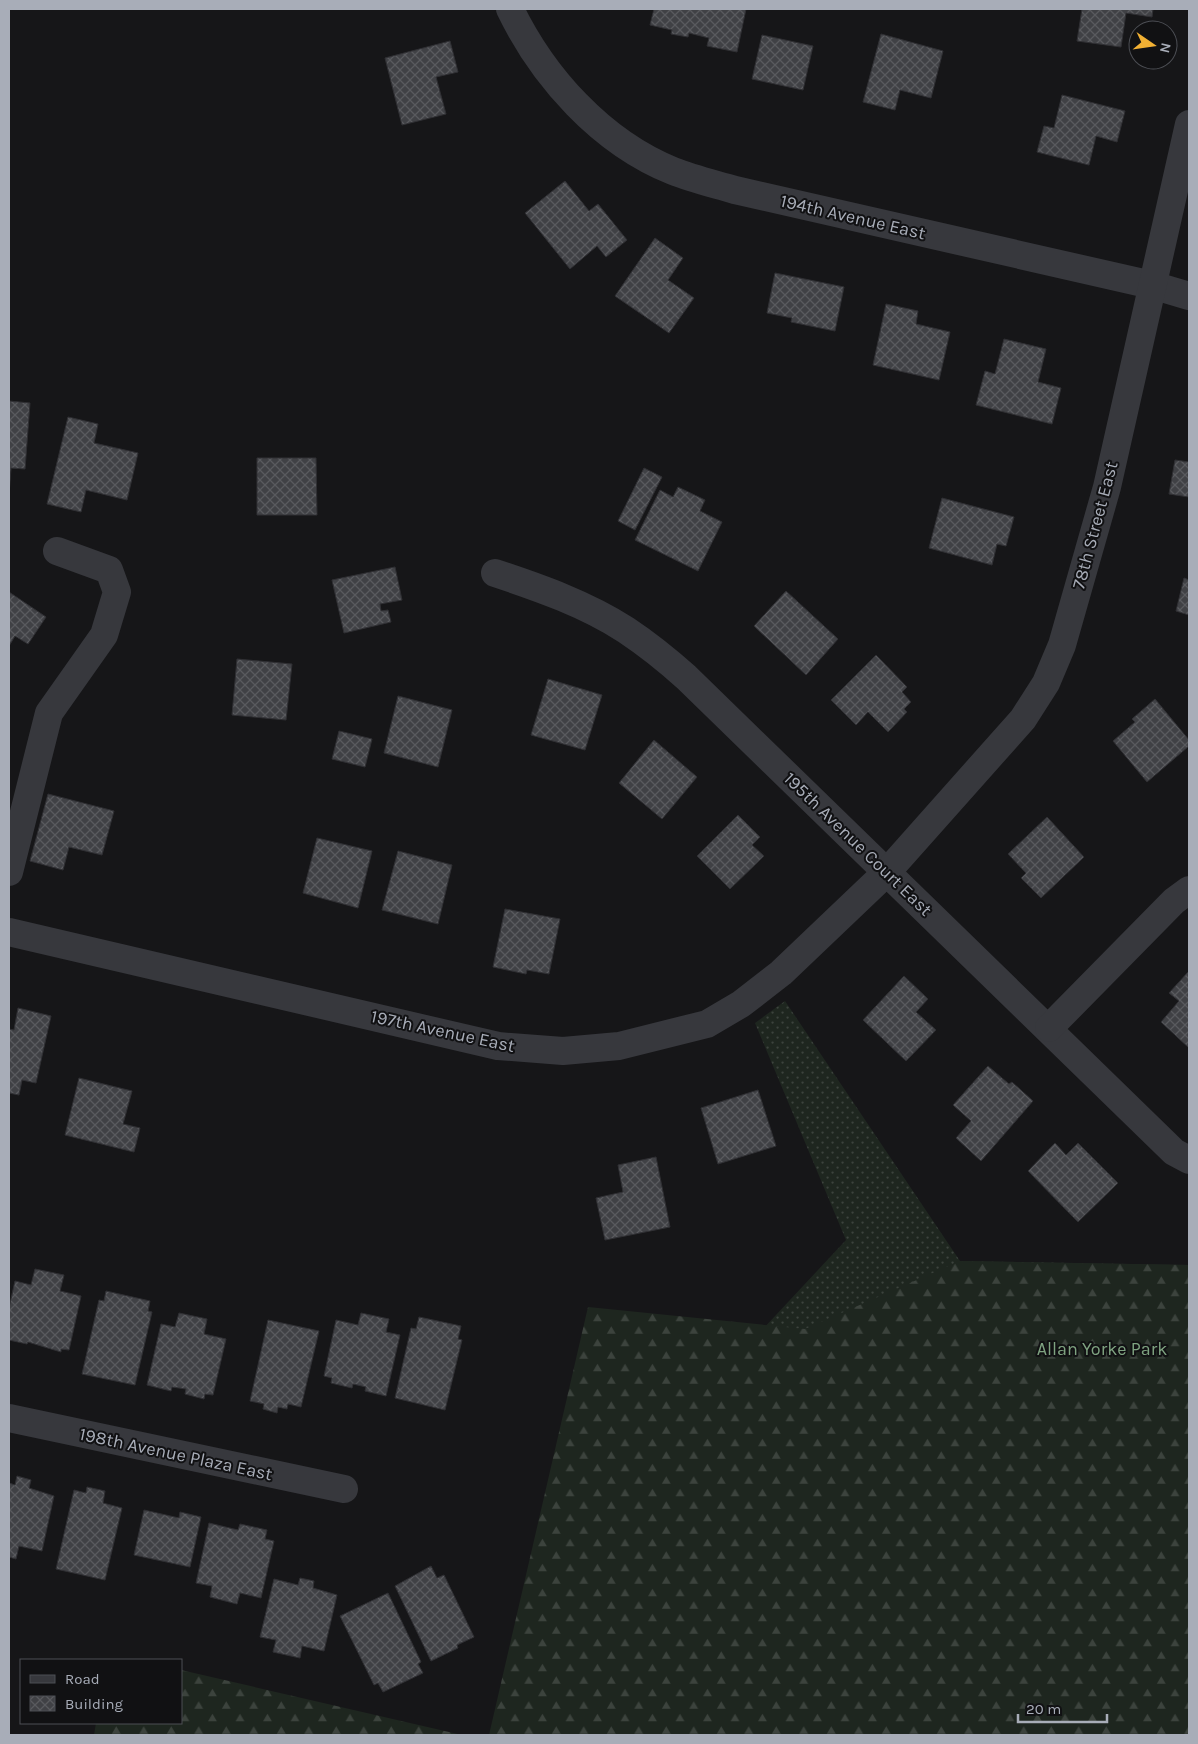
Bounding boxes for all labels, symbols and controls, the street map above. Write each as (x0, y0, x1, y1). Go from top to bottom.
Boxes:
north arrow (1128, 20, 1178, 70)
text: N (1156, 41, 1175, 55)
street label: 194th Avenue East (778, 190, 928, 244)
street label: 78th Street East (1067, 458, 1123, 591)
street label: 195th Avenue Court East (779, 767, 937, 921)
street label: 197th Avenue East (369, 1005, 517, 1057)
park label: Allan Yorke Park (1037, 1338, 1167, 1360)
street label: 198th Avenue Plaza East (77, 1423, 275, 1485)
legend (20, 1659, 182, 1724)
text: Road (65, 1670, 100, 1688)
scale bar (1018, 1692, 1107, 1724)
text: Building (65, 1695, 123, 1713)
text: 20 m (1026, 1700, 1061, 1718)

